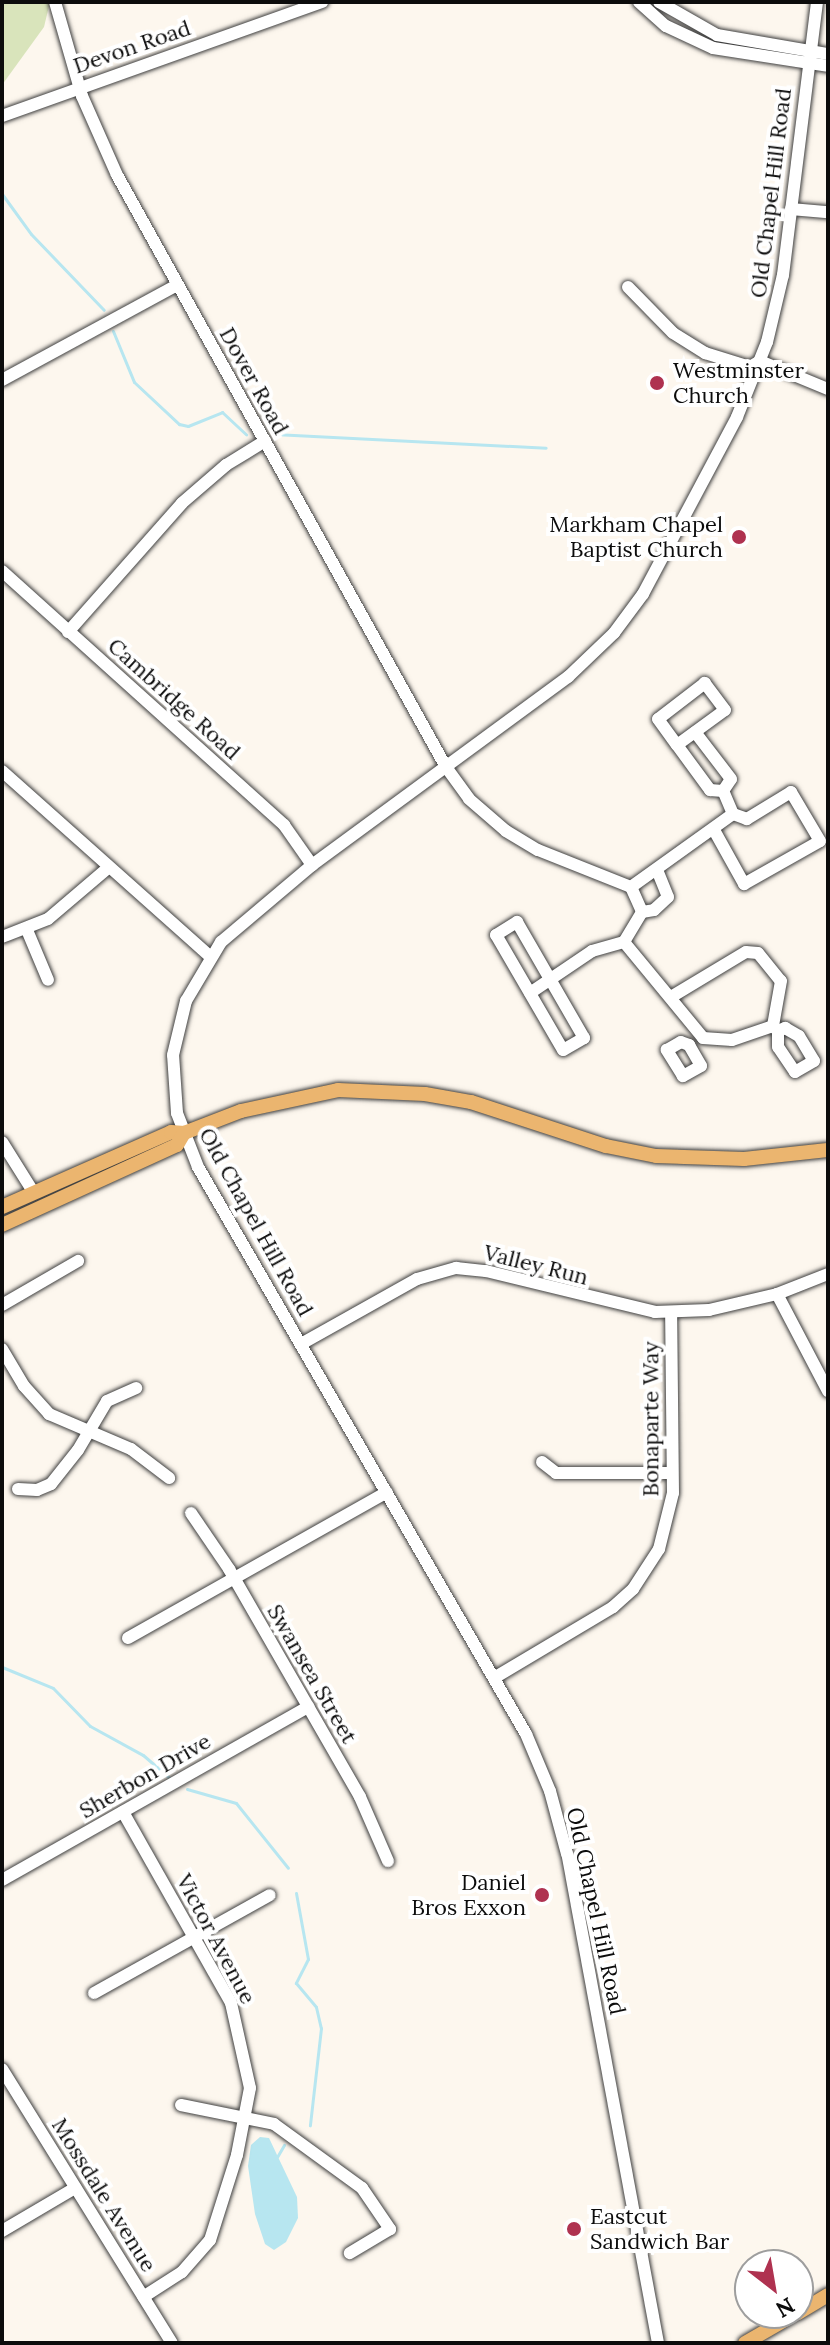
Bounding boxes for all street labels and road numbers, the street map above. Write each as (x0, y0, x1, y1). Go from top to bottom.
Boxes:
street label: Devon Road (70, 15, 194, 79)
street label: Old Chapel Hill Road (745, 87, 797, 299)
street label: Dover Road (214, 323, 294, 439)
street label: Cambridge Road (102, 633, 246, 765)
street label: Old Chapel Hill Road (193, 1123, 319, 1321)
street label: Valley Run (481, 1239, 591, 1291)
street label: Bonaparte Way (638, 1341, 664, 1497)
street label: Swansea Street (262, 1600, 362, 1748)
street label: Sherbon Drive (75, 1728, 215, 1824)
street label: Old Chapel Hill Road (561, 1805, 631, 2017)
street label: Victor Avenue (171, 1870, 261, 2008)
street label: Mossdale Avenue (46, 2113, 162, 2277)

